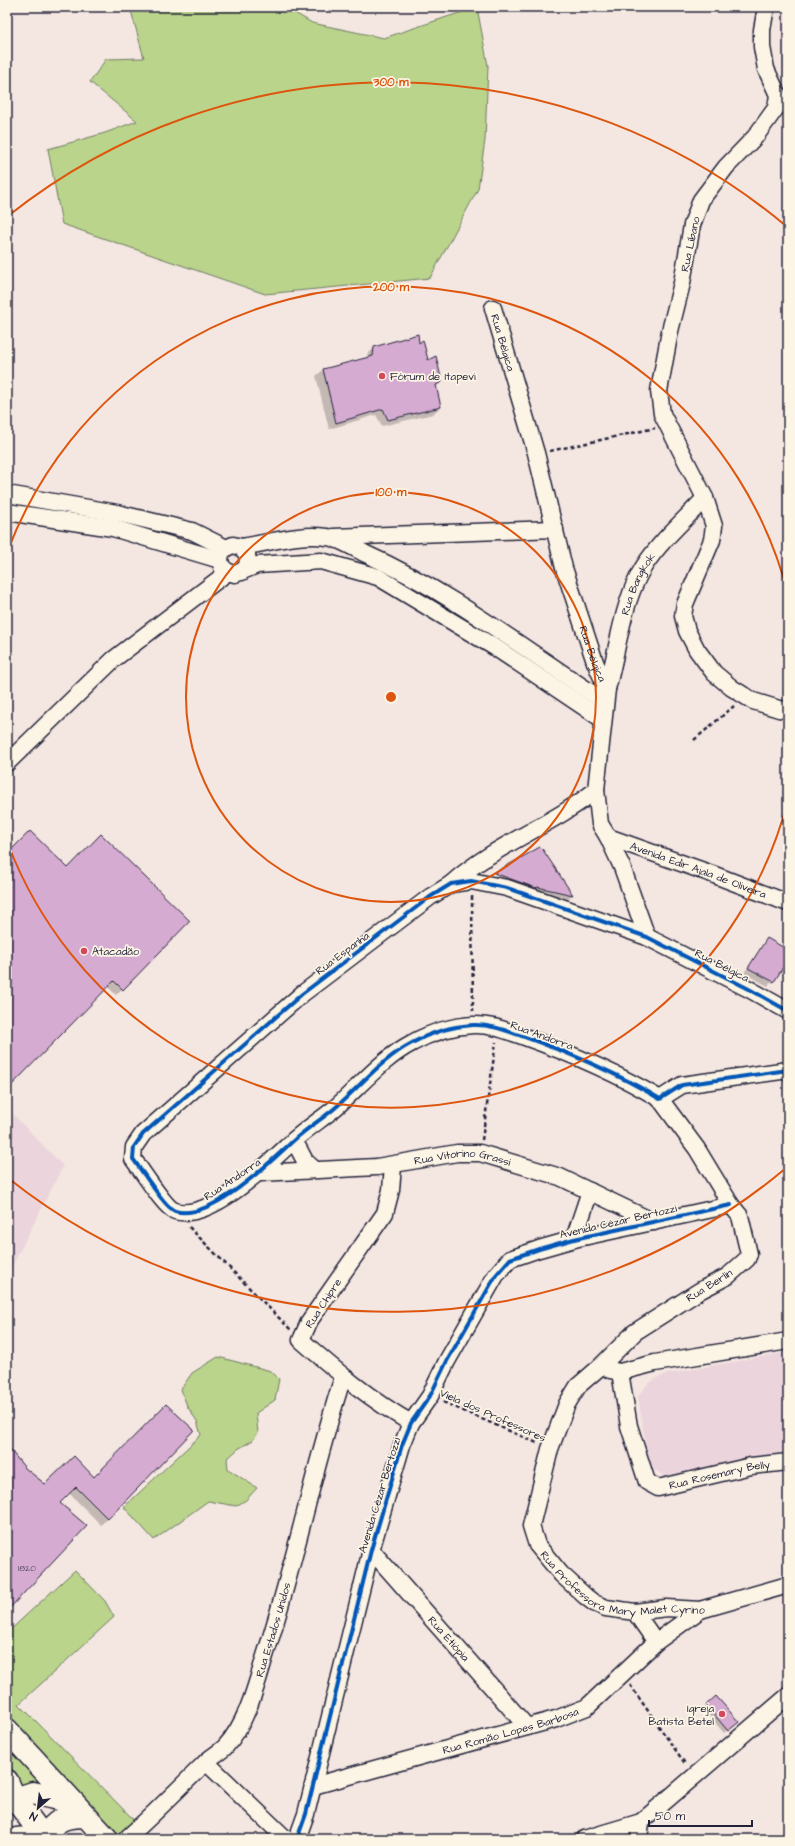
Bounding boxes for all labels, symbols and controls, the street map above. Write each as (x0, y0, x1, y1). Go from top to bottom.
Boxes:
text: 300 m (372, 74, 409, 91)
street label: Rua Líbano (677, 214, 704, 273)
text: 200 m (372, 279, 410, 296)
street label: Rua Bélgica (487, 312, 518, 373)
place label: Fórum de Itapevi (390, 369, 476, 384)
marker: Fórum de Itapevi (377, 371, 387, 381)
text: 100 m (376, 484, 407, 501)
street label: Rua Bangkok (618, 549, 659, 617)
street label: Rua Bélgica (575, 624, 610, 685)
centre of rings (384, 690, 398, 704)
street label: Avenida Edir Ajala de Oliveira (628, 838, 769, 902)
street label: Rua Espanha (312, 928, 373, 979)
place label: Atacadão (92, 944, 140, 959)
street label: Rua Bélgica (692, 945, 752, 987)
marker: Atacadão (79, 946, 89, 956)
street label: Rua Andorra (508, 1017, 576, 1054)
street label: Rua Vitorino Grassi (413, 1146, 513, 1170)
street label: Rua Andorra (201, 1155, 264, 1204)
street label: Avenida Cézar Bertozzi (558, 1201, 678, 1242)
street label: Rua Berlin (683, 1265, 736, 1306)
street label: Rua Chipre (302, 1275, 345, 1331)
street label: Viela dos Professores (437, 1385, 549, 1446)
street label: Avenida Cézar Bertozzi (355, 1435, 404, 1555)
street label: Rua Rosemary Belly (668, 1457, 771, 1493)
street label: Rua Professora Mary Malet Cyrino (537, 1548, 707, 1621)
house number: 1820 (18, 1562, 36, 1575)
street label: Rua Estados Unidos (252, 1580, 295, 1679)
street label: Rua Etiópia (425, 1613, 473, 1665)
place label: Igreja Batista Betel (649, 1701, 714, 1729)
street label: Rua Romão Lopes Barbosa (441, 1704, 581, 1758)
marker: Igreja Batista Betel (717, 1709, 727, 1719)
north arrow (18, 1788, 58, 1828)
scale bar (649, 1802, 752, 1828)
text: N (27, 1808, 40, 1825)
text: 50 m (655, 1808, 686, 1825)

